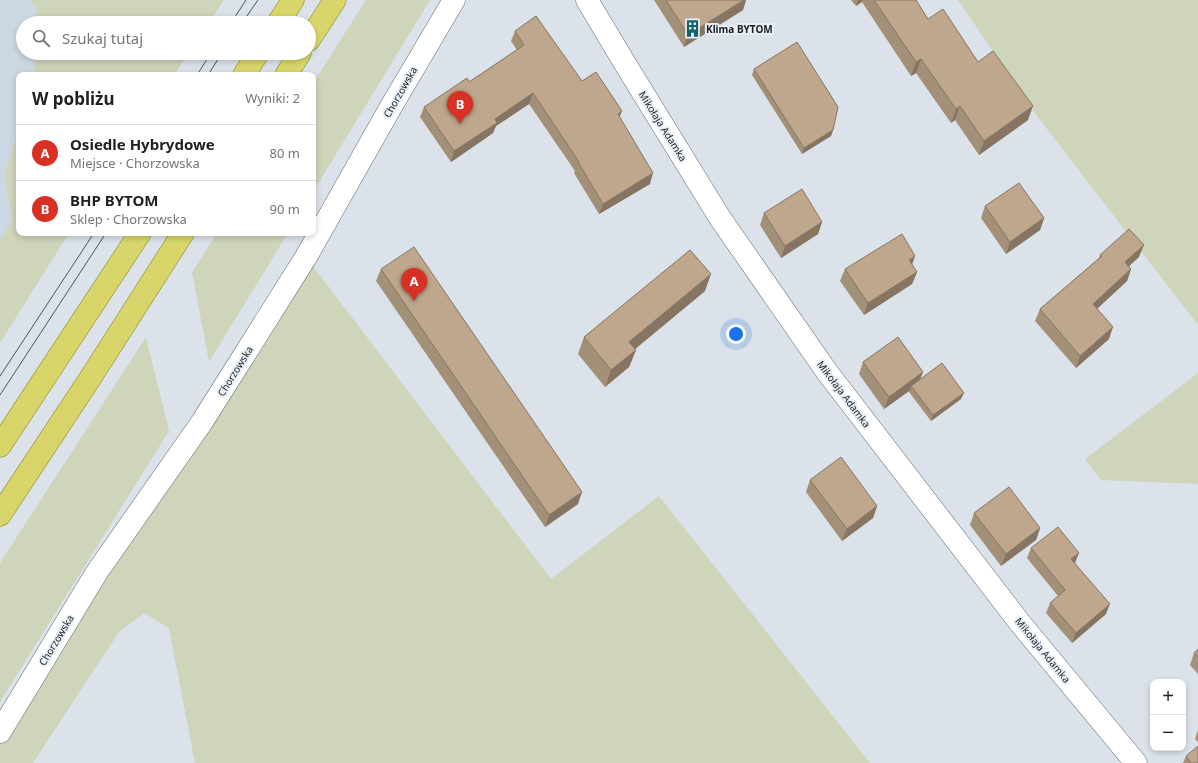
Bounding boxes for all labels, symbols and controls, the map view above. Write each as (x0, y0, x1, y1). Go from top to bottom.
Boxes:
search box (16, 16, 316, 60)
building icon: Klima BYTOM (683, 19, 703, 39)
place label: Klima BYTOM (706, 22, 773, 36)
icon: search (30, 27, 52, 49)
text: Szukaj tutaj (62, 28, 143, 48)
street label: Chorzowska (380, 64, 420, 120)
text: W pobliżu (32, 87, 115, 110)
street label: Mikołaja Adamka (636, 88, 690, 164)
text: Wyniki: 2 (245, 89, 300, 107)
pin: B (447, 91, 473, 124)
text: Osiedle Hybrydowe (70, 134, 215, 154)
text: A (41, 144, 50, 162)
text: 80 m (270, 144, 300, 162)
text: Miejsce · Chorzowska (70, 154, 200, 172)
text: BHP BYTOM (70, 190, 158, 210)
text: B (41, 200, 49, 218)
text: 90 m (270, 200, 300, 218)
text: Sklep · Chorzowska (70, 210, 187, 228)
pin: A (401, 268, 427, 301)
your location (726, 324, 746, 344)
street label: Chorzowska (214, 343, 256, 399)
street label: Mikołaja Adamka (814, 358, 874, 430)
street label: Chorzowska (35, 612, 77, 668)
street label: Mikołaja Adamka (1012, 614, 1074, 686)
map controls (1150, 679, 1186, 751)
button: + (1150, 679, 1186, 715)
button: − (1150, 715, 1186, 751)

